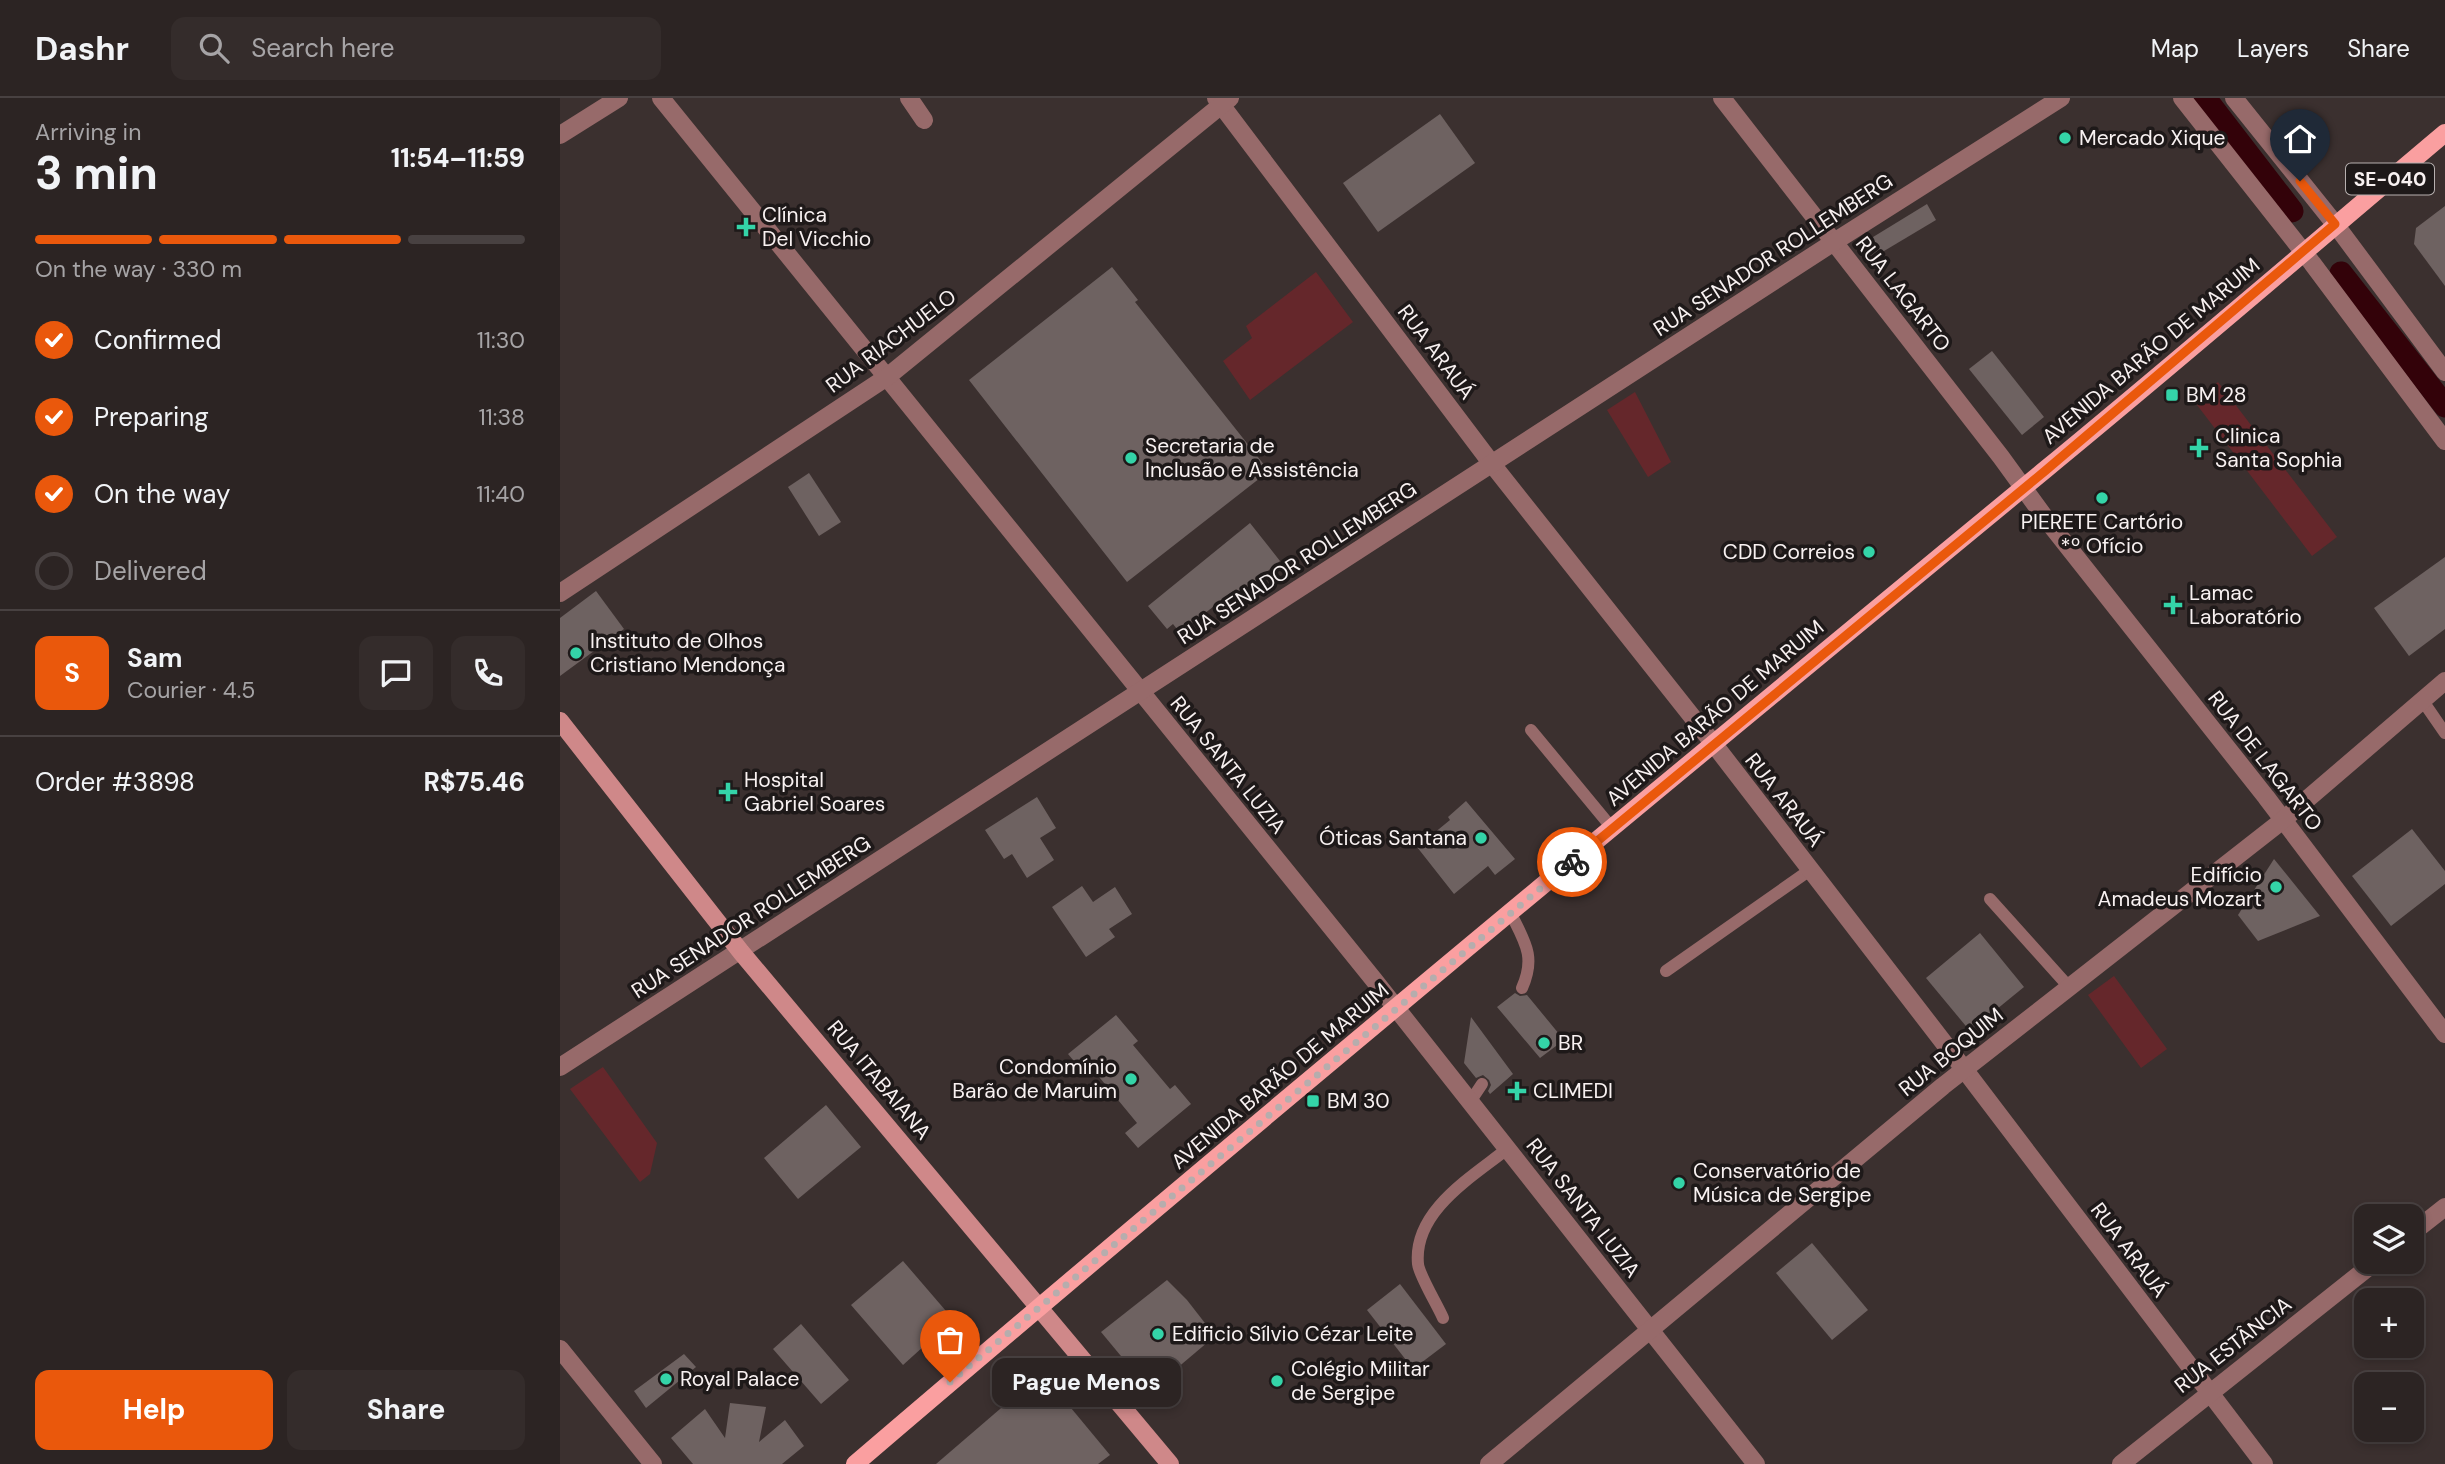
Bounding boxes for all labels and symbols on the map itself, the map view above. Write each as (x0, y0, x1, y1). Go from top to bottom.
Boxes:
pin (2270, 109, 2330, 181)
place label: Mercado Xique (2079, 124, 2226, 152)
marker: Mercado Xique (2057, 130, 2073, 146)
road number: SE-040 (2346, 164, 2434, 194)
street label: RUA SENADOR ROLLEMBERG (1648, 167, 1898, 343)
place label: Clínica Del Vicchio (762, 201, 871, 253)
marker: Clínica Del Vicchio (736, 217, 756, 237)
street label: RUA LAGARTO (1849, 231, 1957, 357)
street label: AVENIDA BARÃO DE MARUIM (2036, 251, 2266, 451)
street label: RUA RIACHUELO (820, 283, 962, 399)
street label: RUA ARAUÁ (1391, 299, 1481, 405)
place label: BM 28 (2186, 381, 2246, 409)
marker: BM 28 (2164, 387, 2180, 403)
place label: Clinica Santa Sophia (2215, 422, 2342, 474)
place label: Secretaria de Inclusão e Assistência (1145, 432, 1359, 484)
marker: Clinica Santa Sophia (2189, 438, 2209, 458)
marker: Secretaria de Inclusão e Assistência (1123, 450, 1139, 466)
street label: RUA SENADOR ROLLEMBERG (1172, 475, 1422, 651)
marker: PIERETE Cartório *º Ofício (2094, 490, 2110, 506)
place label: PIERETE Cartório *º Ofício (2021, 508, 2183, 560)
place label: CDD Correios (1723, 538, 1855, 566)
marker: CDD Correios (1861, 544, 1877, 560)
place label: Lamac Laboratório (2189, 579, 2302, 631)
marker: Lamac Laboratório (2163, 595, 2183, 615)
street label: AVENIDA BARÃO DE MARUIM (1600, 613, 1830, 813)
place label: Instituto de Olhos Cristiano Mendonça (590, 627, 786, 679)
marker: Instituto de Olhos Cristiano Mendonça (568, 645, 584, 661)
street label: RUA DE LAGARTO (2201, 685, 2329, 837)
street label: RUA SANTA LUZIA (1164, 690, 1292, 840)
street label: RUA ARAUÁ (1739, 747, 1830, 853)
place label: Hospital Gabriel Soares (744, 766, 885, 818)
marker: Hospital Gabriel Soares (718, 782, 738, 802)
place label: Óticas Santana (1319, 824, 1467, 852)
courier (1537, 827, 1607, 897)
street label: RUA SENADOR ROLLEMBERG (626, 829, 876, 1005)
marker: Óticas Santana (1473, 830, 1489, 846)
place label: Edifício Amadeus Mozart (2098, 861, 2262, 913)
marker: Edifício Amadeus Mozart (2268, 879, 2284, 895)
street label: AVENIDA BARÃO DE MARUIM (1165, 976, 1395, 1176)
street label: RUA BOQUIM (1893, 1001, 2009, 1103)
street label: RUA ITABAIANA (821, 1014, 937, 1146)
place label: BR (1558, 1029, 1583, 1057)
marker: BR (1536, 1035, 1552, 1051)
place label: Condomínio Barão de Maruim (952, 1053, 1117, 1105)
marker: Condomínio Barão de Maruim (1123, 1071, 1139, 1087)
place label: CLIMEDI (1533, 1077, 1613, 1105)
marker: CLIMEDI (1507, 1081, 1527, 1101)
place label: BM 30 (1327, 1087, 1390, 1115)
marker: BM 30 (1305, 1093, 1321, 1109)
street label: RUA SANTA LUZIA (1520, 1132, 1646, 1284)
place label: Conservatório de Música de Sergipe (1693, 1157, 1872, 1209)
marker: Conservatório de Música de Sergipe (1671, 1175, 1687, 1191)
street label: RUA ARAUÁ (2084, 1197, 2174, 1303)
street label: RUA ESTÂNCIA (2169, 1290, 2297, 1400)
pin (920, 1310, 980, 1382)
place label: Edificio Sílvio Cézar Leite (1172, 1320, 1414, 1348)
marker: Edificio Sílvio Cézar Leite (1150, 1326, 1166, 1342)
place label: Colégio Militar de Sergipe (1291, 1355, 1430, 1407)
callout: Pague Menos (992, 1358, 1181, 1406)
place label: Royal Palace (680, 1365, 799, 1393)
marker: Royal Palace (658, 1371, 674, 1387)
marker: Colégio Militar de Sergipe (1269, 1373, 1285, 1389)

